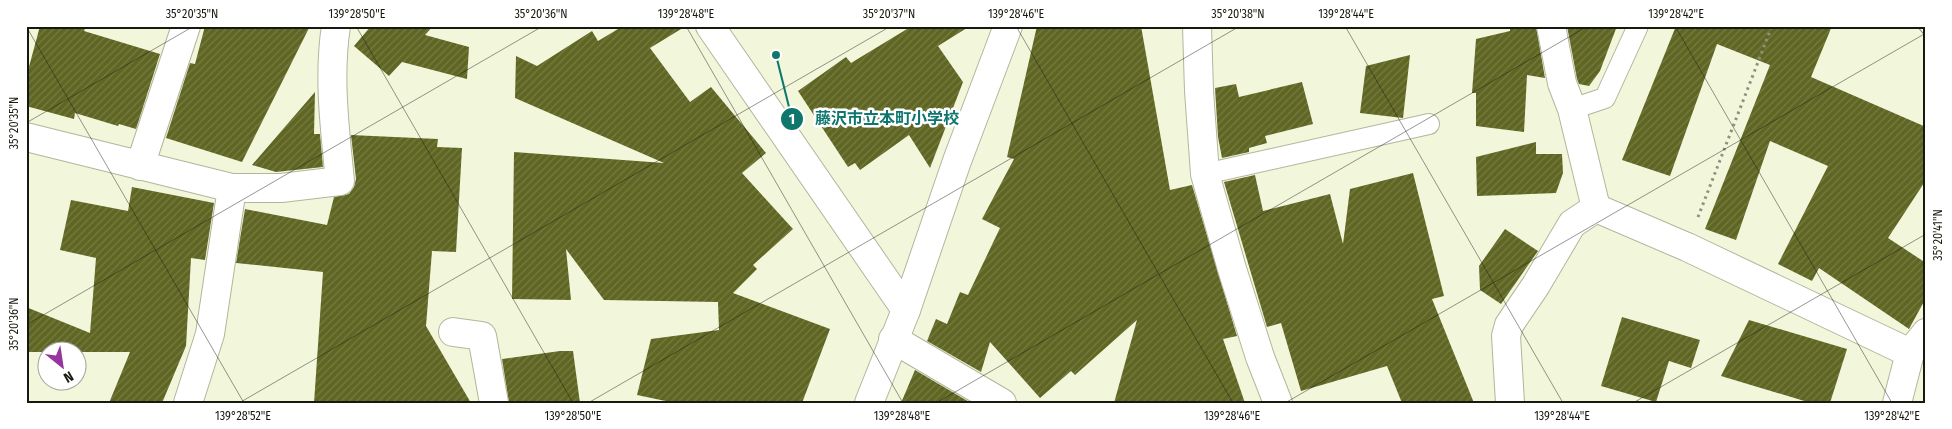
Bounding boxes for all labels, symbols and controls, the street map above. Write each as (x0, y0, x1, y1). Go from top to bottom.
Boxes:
text: 35°20'35"N (166, 7, 218, 21)
text: 139°28'50"E (329, 7, 386, 21)
text: 35°20'36"N (514, 7, 568, 21)
text: 139°28'48"E (658, 7, 714, 21)
text: 35°20'37"N (863, 7, 915, 21)
text: 139°28'46"E (988, 7, 1044, 21)
text: 35°20'38"N (1211, 7, 1265, 21)
text: 139°28'44"E (1318, 7, 1374, 21)
text: 139°28'42"E (1648, 7, 1704, 21)
text: 35°20'35"N (7, 97, 21, 149)
callout: 藤沢市立本町小学校 (780, 103, 969, 134)
text: 藤沢市立本町小学校 (815, 109, 959, 128)
text: 1 (789, 110, 795, 128)
text: 35°20'41"N (1931, 209, 1945, 261)
text: 35°20'36"N (7, 297, 21, 351)
north arrow (38, 342, 88, 392)
text: N (60, 367, 76, 386)
text: 139°28'52"E (215, 409, 271, 423)
text: 139°28'50"E (545, 409, 602, 423)
text: 139°28'48"E (874, 409, 930, 423)
text: 139°28'46"E (1204, 409, 1260, 423)
text: 139°28'44"E (1534, 409, 1590, 423)
text: 139°28'42"E (1864, 409, 1920, 423)

